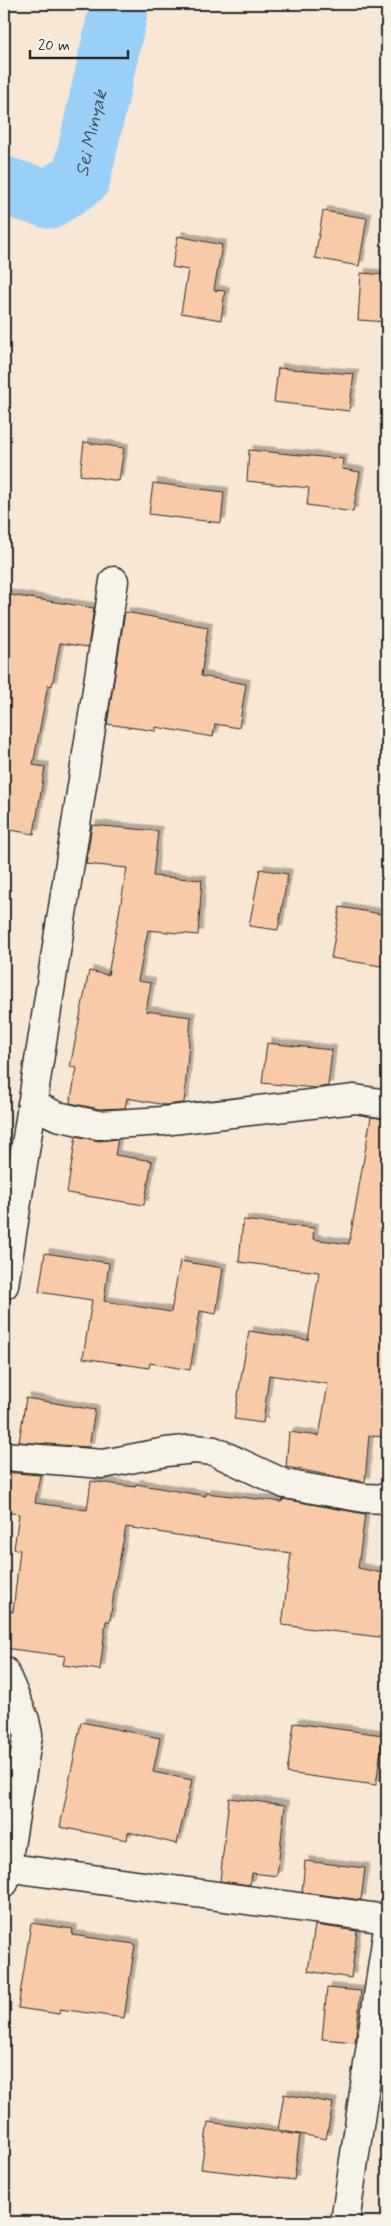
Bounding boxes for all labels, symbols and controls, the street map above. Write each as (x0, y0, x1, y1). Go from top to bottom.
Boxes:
scale bar (30, 28, 128, 60)
text: 20 m (38, 36, 70, 56)
water label: Sei Minyak (69, 86, 113, 179)

